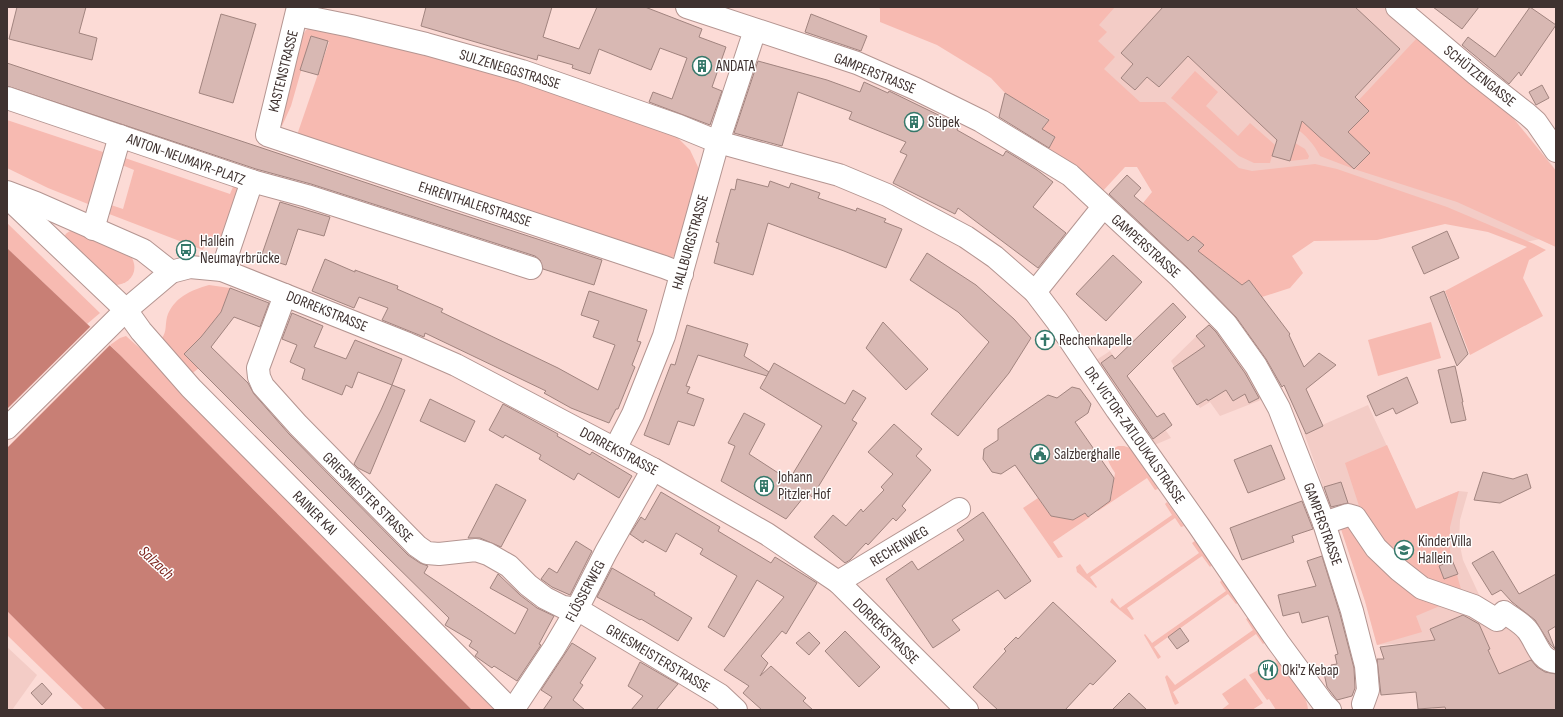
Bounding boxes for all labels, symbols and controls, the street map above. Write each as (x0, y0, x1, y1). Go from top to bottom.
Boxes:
street label: KASTENSTRASSE (264, 28, 303, 114)
street label: SCHÜTZENGASSE (1440, 41, 1520, 111)
street label: SULZENEGGSTRASSE (457, 45, 563, 94)
street label: GAMPERSTRASSE (831, 48, 919, 99)
building icon: ANDATA (691, 55, 713, 77)
place label: ANDATA (715, 57, 756, 76)
building icon: Stipek (903, 111, 925, 133)
place label: Stipek (928, 113, 960, 132)
street label: ANTON-NEUMAYR-PLATZ (123, 129, 248, 190)
street label: EHRENTHALERSTRASSE (416, 177, 534, 232)
street label: HALLBURGSTRASSE (668, 192, 713, 292)
street label: GAMPERSTRASSE (1107, 210, 1184, 282)
place label: Hallein Neumayrbrücke (200, 232, 280, 268)
bus stop icon: Hallein Neumayrbrücke (175, 239, 197, 261)
street label: DORREKSTRASSE (283, 287, 370, 336)
church icon: Rechenkapelle (1034, 329, 1056, 351)
place label: Rechenkapelle (1059, 331, 1132, 350)
street label: DR. VICTOR-ZATLOUKALSTRASSE (1080, 363, 1189, 508)
street label: DORREKSTRASSE (576, 423, 661, 480)
public building icon: Salzberghalle (1029, 443, 1051, 465)
place label: Salzberghalle (1054, 445, 1120, 464)
street label: GRIESMEISTER STRASSE (318, 448, 417, 547)
place label: Johann Pitzler Hof (777, 468, 831, 504)
building icon: Johann Pitzler Hof (753, 475, 775, 497)
street label: GAMPERSTRASSE (1299, 480, 1346, 568)
street label: RAINER KAI (288, 487, 341, 540)
street label: RECHENWEG (867, 522, 932, 571)
place label: KinderVilla Hallein (1418, 532, 1472, 568)
school or university icon: KinderVilla Hallein (1393, 539, 1415, 561)
water label: Salzach (135, 542, 178, 584)
street label: FLÖSSERWEG (561, 557, 610, 625)
street label: DORREKSTRASSE (849, 594, 923, 668)
street label: GRIESMEISTERSTRASSE (602, 620, 713, 697)
restaurant icon: Oki'z Kebap (1257, 659, 1279, 681)
place label: Oki'z Kebap (1282, 661, 1339, 680)

